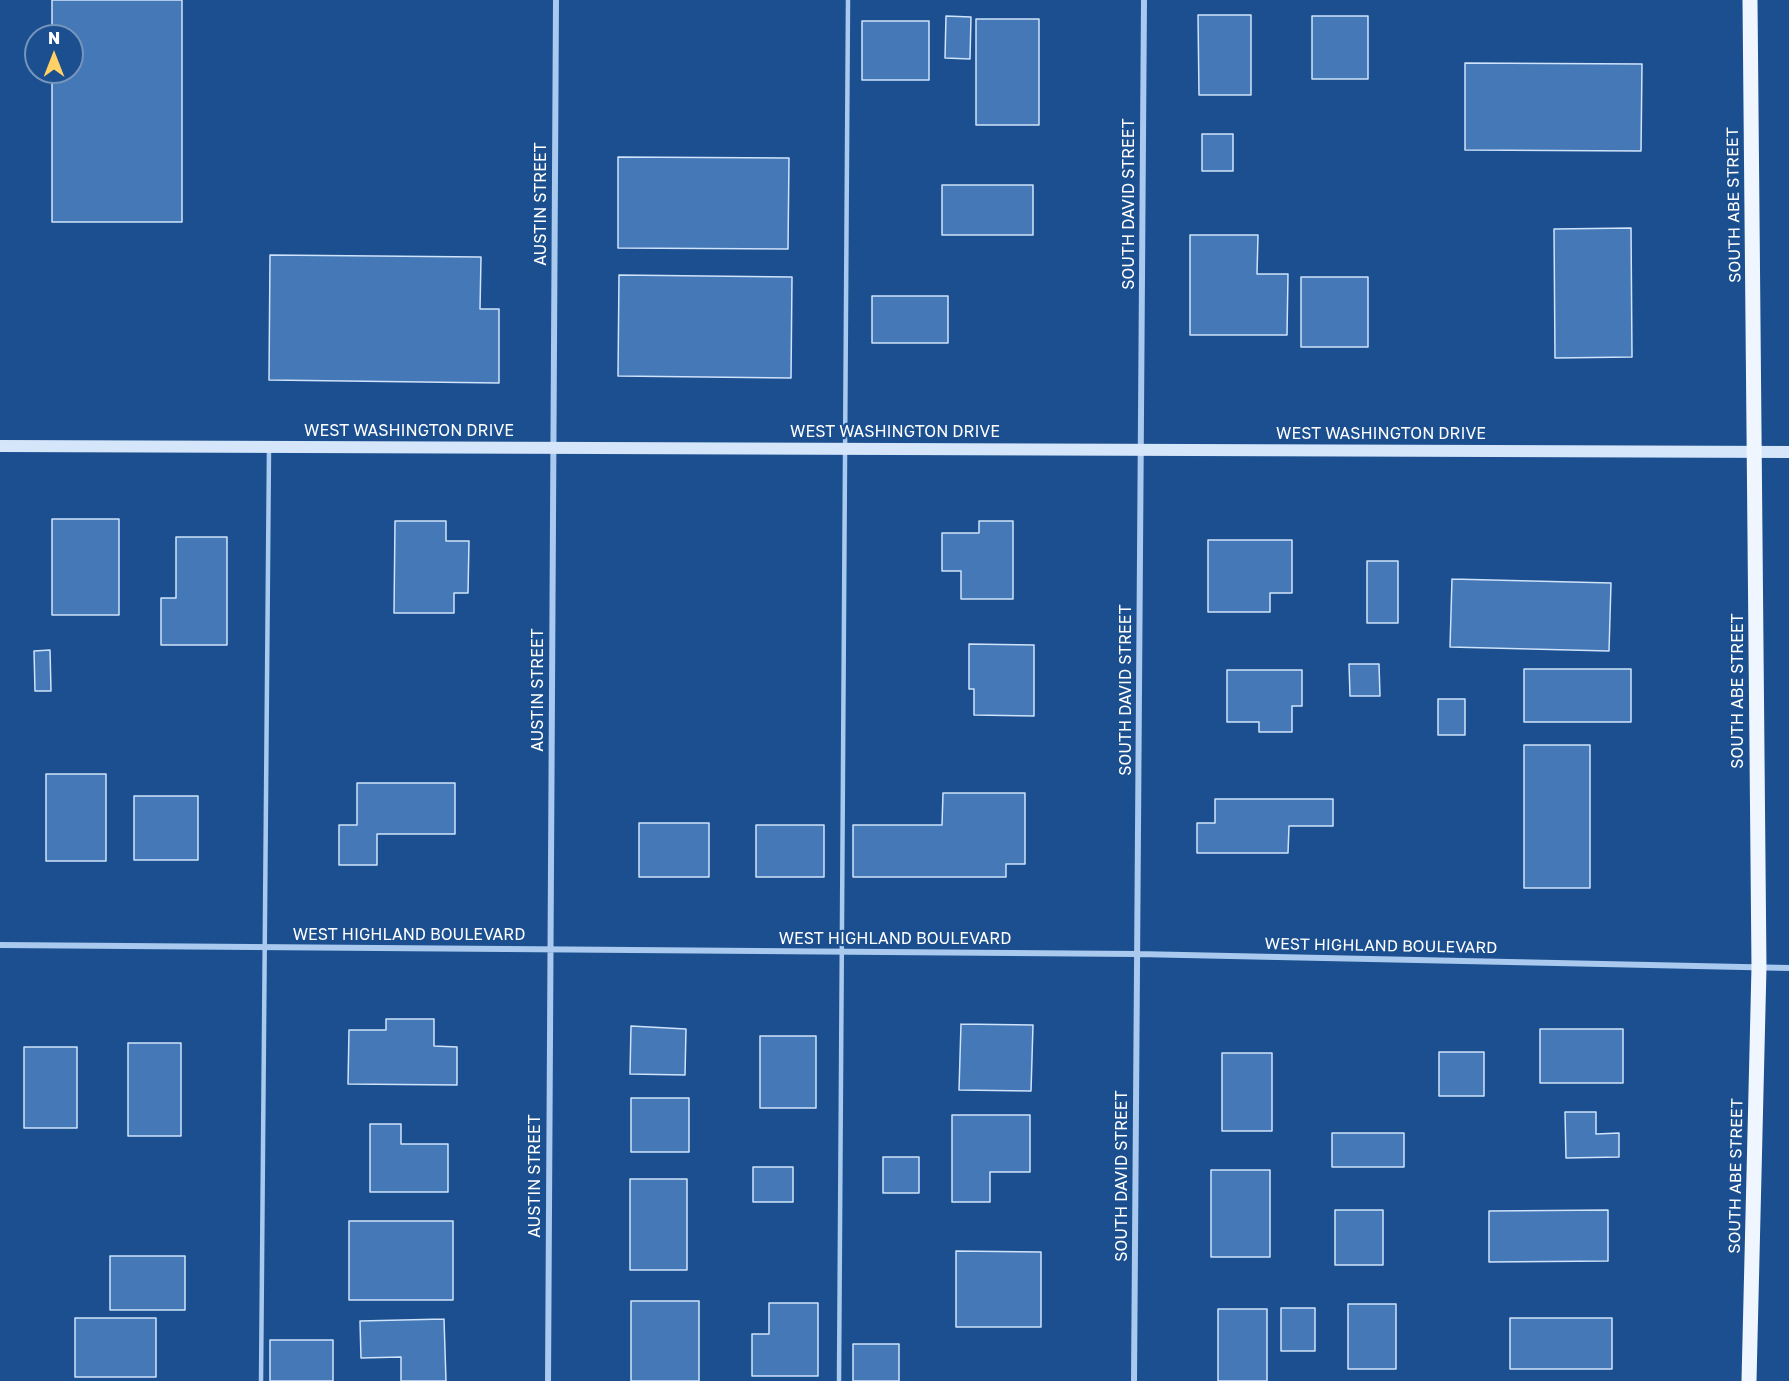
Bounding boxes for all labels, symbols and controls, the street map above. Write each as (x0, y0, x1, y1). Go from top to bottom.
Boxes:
north arrow (24, 24, 84, 84)
text: N (48, 28, 60, 48)
street label: SOUTH DAVID STREET (1119, 118, 1139, 290)
street label: SOUTH ABE STREET (1723, 127, 1745, 283)
street label: AUSTIN STREET (531, 142, 551, 266)
street label: WEST WASHINGTON DRIVE (304, 421, 514, 441)
street label: WEST WASHINGTON DRIVE (790, 422, 1000, 442)
street label: WEST WASHINGTON DRIVE (1276, 424, 1486, 444)
street label: SOUTH DAVID STREET (1116, 604, 1136, 776)
street label: SOUTH ABE STREET (1728, 613, 1748, 769)
street label: AUSTIN STREET (528, 628, 548, 752)
street label: WEST HIGHLAND BOULEVARD (293, 925, 525, 945)
street label: WEST HIGHLAND BOULEVARD (779, 929, 1011, 949)
street label: WEST HIGHLAND BOULEVARD (1264, 934, 1498, 958)
street label: SOUTH DAVID STREET (1112, 1090, 1132, 1262)
street label: SOUTH ABE STREET (1725, 1098, 1747, 1254)
street label: AUSTIN STREET (525, 1114, 545, 1238)

